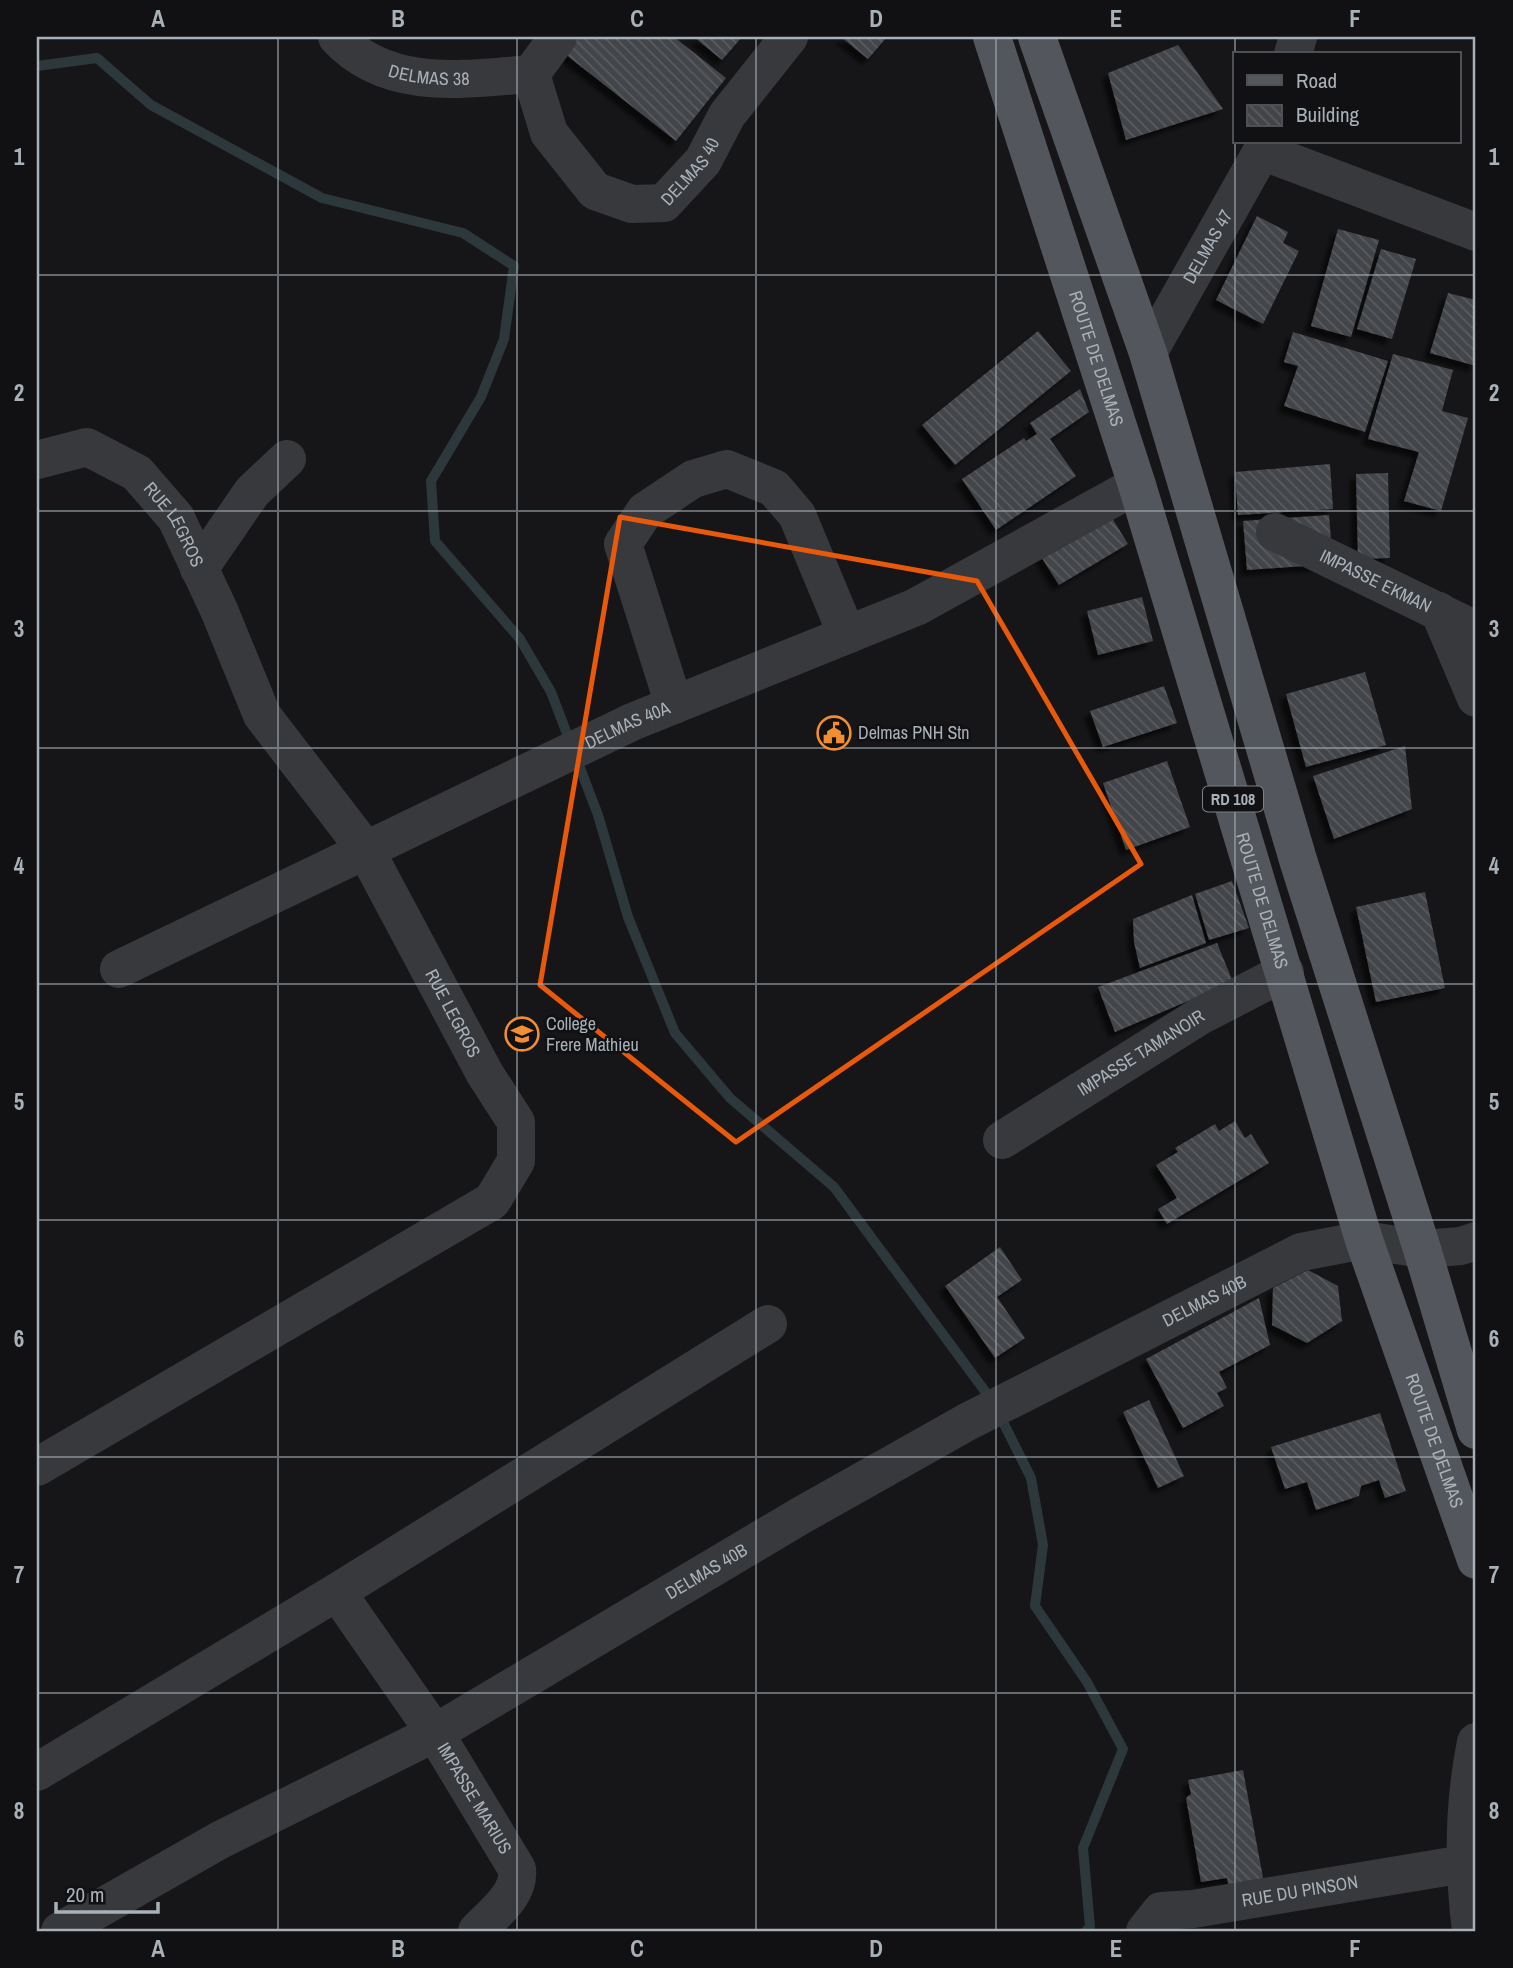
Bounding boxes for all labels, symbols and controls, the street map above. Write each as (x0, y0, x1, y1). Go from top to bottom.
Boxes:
text: A (151, 3, 165, 34)
text: B (391, 3, 405, 34)
text: C (630, 3, 644, 34)
text: D (869, 3, 883, 34)
text: E (1110, 3, 1122, 34)
text: F (1349, 3, 1361, 34)
legend (1233, 52, 1460, 144)
street label: DELMAS 38 (386, 58, 470, 91)
text: Road (1296, 66, 1337, 95)
text: Building (1296, 100, 1360, 129)
street label: DELMAS 40 (655, 133, 725, 211)
text: 1 (14, 141, 25, 172)
text: 1 (1489, 141, 1500, 172)
street label: DELMAS 47 (1177, 205, 1238, 288)
street label: ROUTE DE DELMAS (1063, 287, 1130, 430)
text: 2 (14, 377, 24, 408)
text: 2 (1489, 377, 1499, 408)
street label: RUE LEGROS (138, 476, 210, 571)
street label: IMPASSE EKMAN (1316, 543, 1436, 618)
text: 3 (14, 613, 24, 644)
text: 3 (1489, 613, 1499, 644)
street label: DELMAS 40A (580, 695, 674, 755)
public building icon: Delmas PNH Stn (815, 714, 853, 752)
place label: Delmas PNH Stn (858, 720, 970, 745)
road number: RD 108 (1203, 786, 1263, 812)
street label: ROUTE DE DELMAS (1230, 829, 1295, 972)
text: 4 (14, 850, 25, 881)
text: 4 (1489, 850, 1500, 881)
street label: RUE LEGROS (419, 965, 487, 1062)
street label: IMPASSE TAMANOIR (1072, 1003, 1209, 1102)
place label: College Frere Mathieu (546, 1011, 639, 1057)
school or university icon: College Frere Mathieu (503, 1015, 541, 1053)
text: 5 (14, 1086, 24, 1117)
text: 5 (1489, 1086, 1499, 1117)
street label: DELMAS 40B (1158, 1269, 1251, 1332)
text: 6 (14, 1323, 24, 1354)
text: 6 (1489, 1323, 1499, 1354)
street label: ROUTE DE DELMAS (1400, 1370, 1470, 1512)
street label: DELMAS 40B (661, 1537, 752, 1605)
text: 7 (14, 1559, 24, 1590)
text: 7 (1489, 1559, 1499, 1590)
street label: IMPASSE MARIUS (432, 1738, 518, 1859)
text: 8 (14, 1795, 24, 1826)
text: 8 (1489, 1795, 1499, 1826)
street label: RUE DU PINSON (1240, 1869, 1360, 1913)
scale bar (56, 1870, 158, 1914)
text: 20 m (66, 1880, 104, 1909)
text: A (151, 1933, 165, 1964)
text: B (391, 1933, 405, 1964)
text: C (630, 1933, 644, 1964)
text: D (869, 1933, 883, 1964)
text: E (1110, 1933, 1122, 1964)
text: F (1349, 1933, 1361, 1964)

